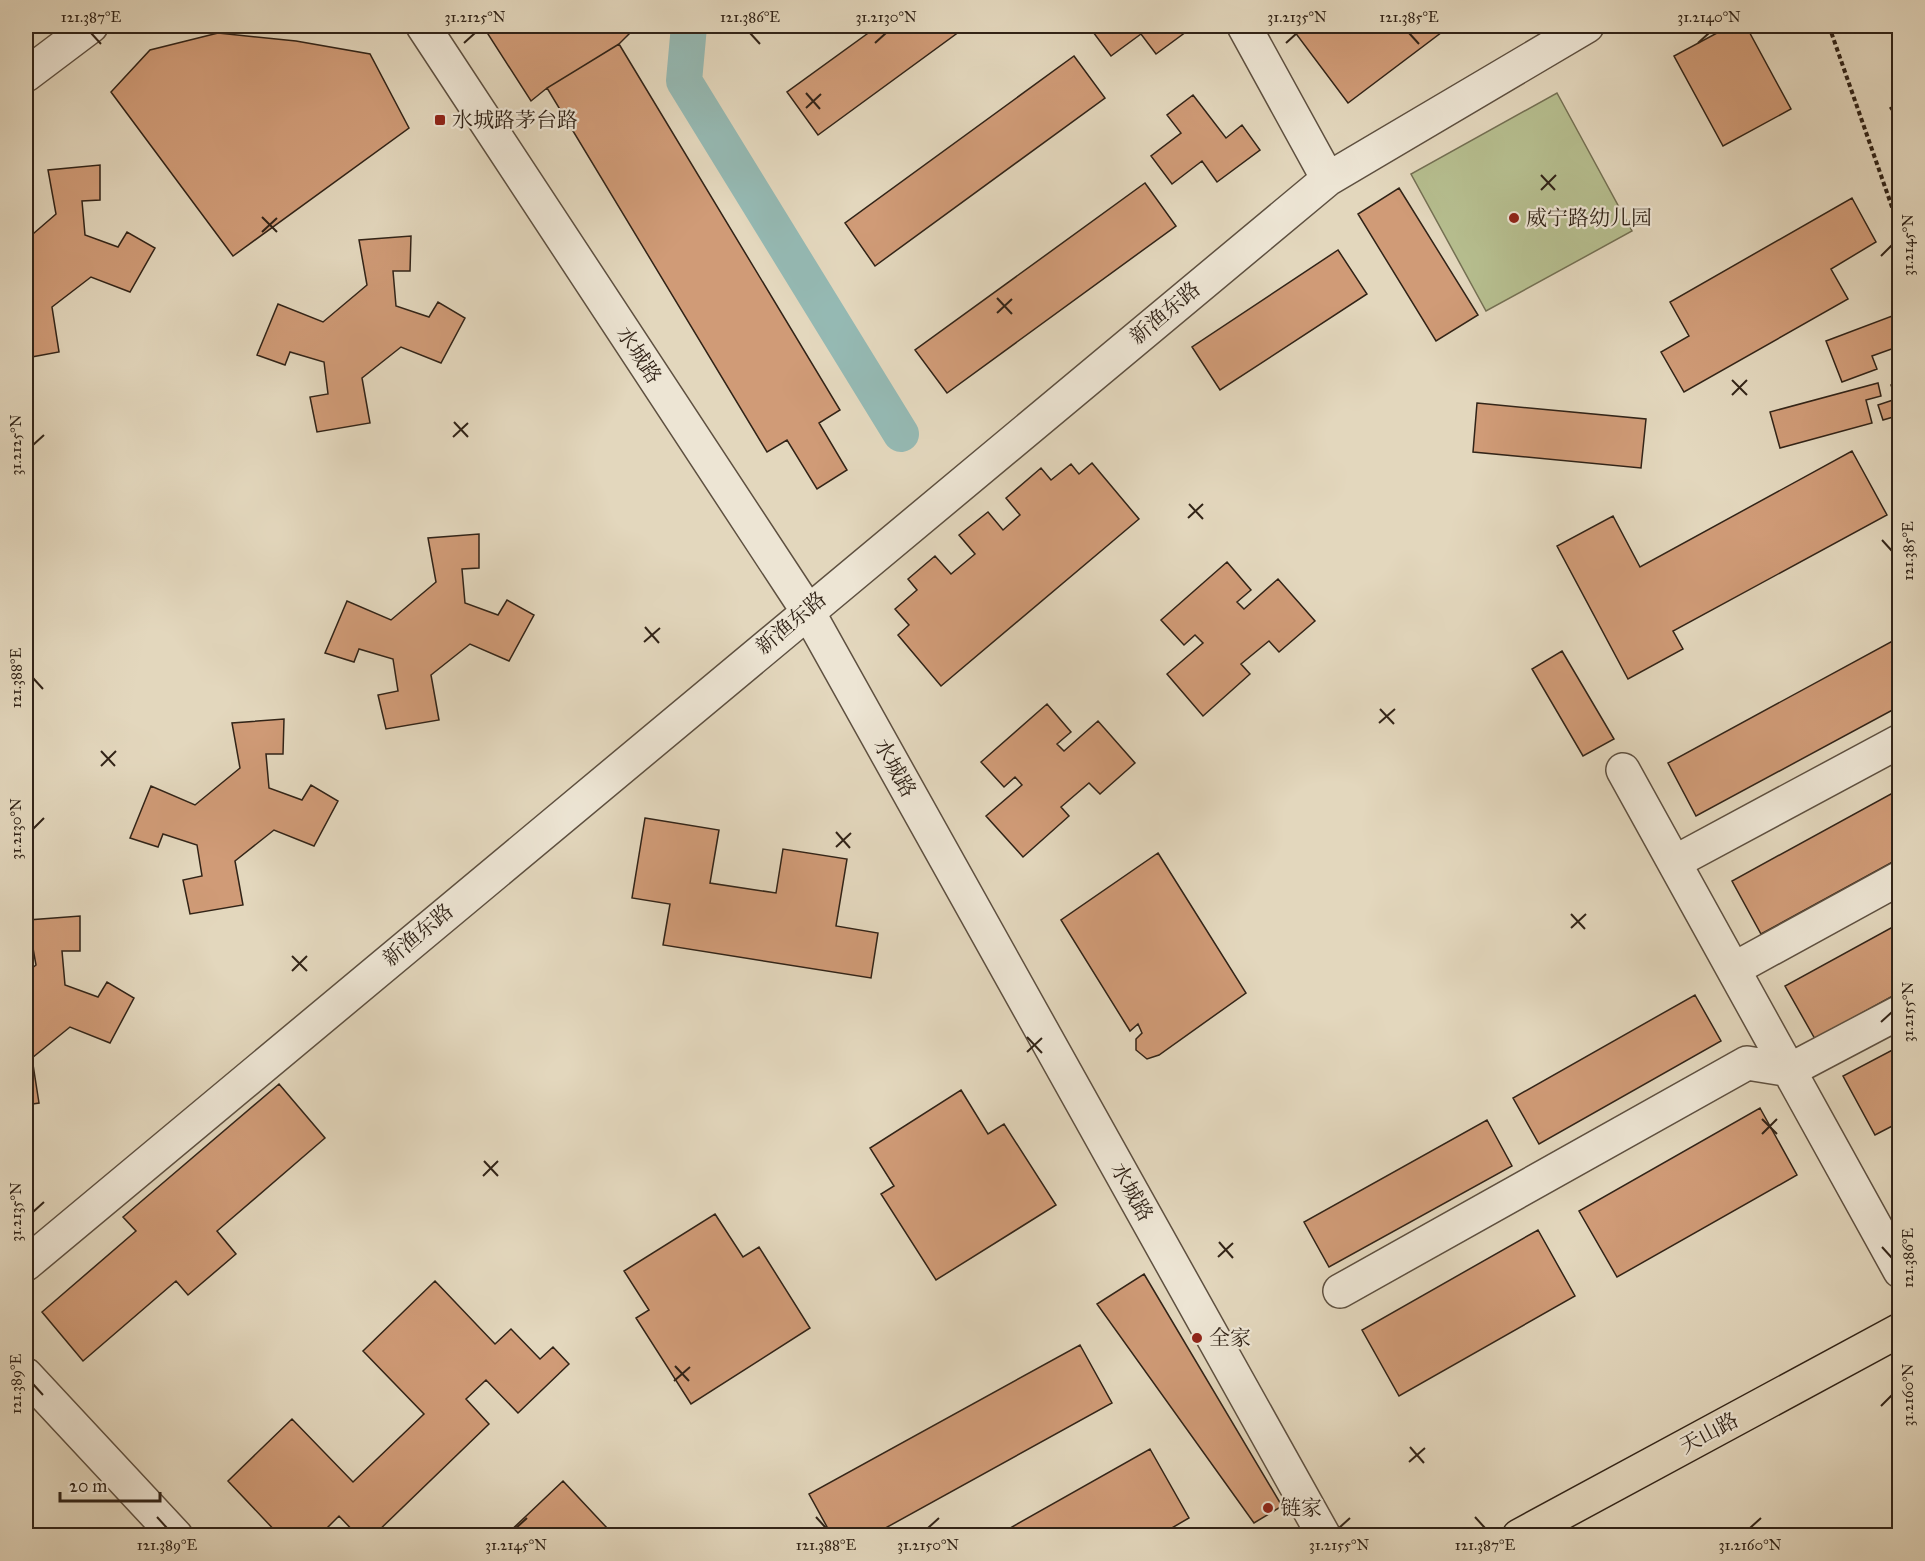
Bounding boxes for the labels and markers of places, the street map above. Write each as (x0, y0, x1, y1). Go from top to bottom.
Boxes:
place label: 水城路茅台路 (452, 107, 578, 133)
marker: 水城路茅台路 (433, 113, 447, 127)
place label: 威宁路幼儿园 (1526, 205, 1652, 231)
marker: 威宁路幼儿园 (1507, 211, 1521, 225)
place label: 全家 (1209, 1325, 1251, 1351)
marker: 全家 (1190, 1331, 1204, 1345)
place label: 链家 (1280, 1495, 1322, 1521)
marker: 链家 (1261, 1501, 1275, 1515)

